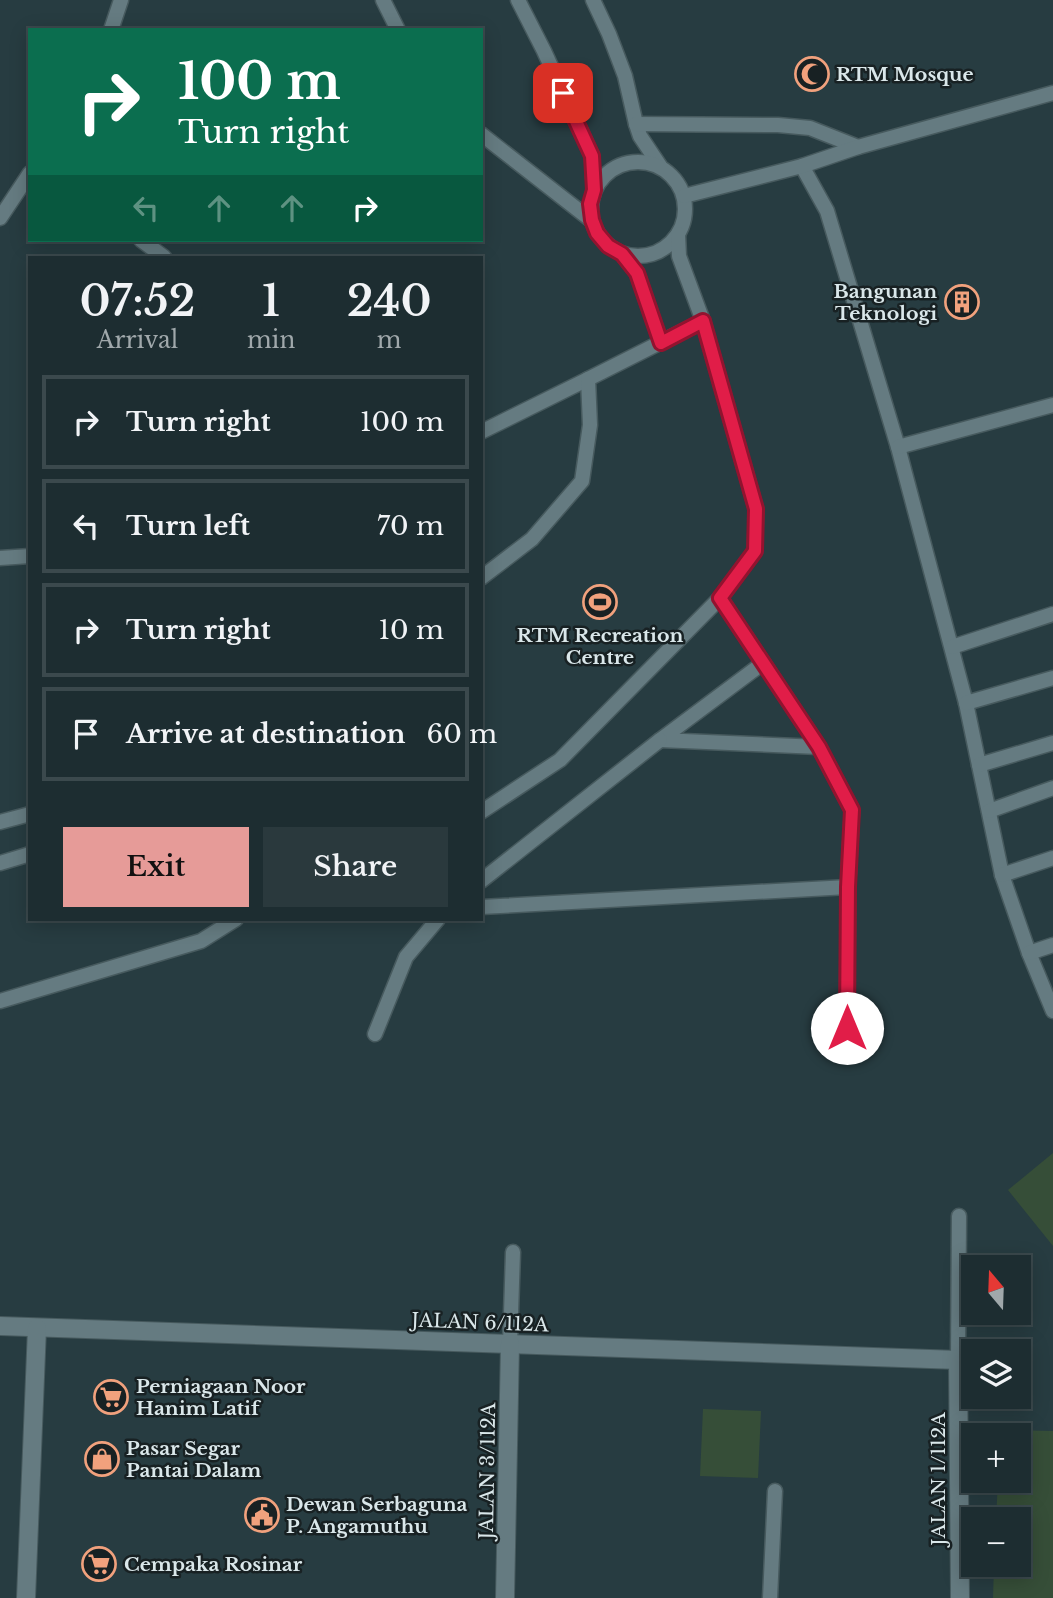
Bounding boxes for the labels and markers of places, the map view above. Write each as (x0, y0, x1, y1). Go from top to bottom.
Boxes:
mosque icon: RTM Mosque (793, 55, 831, 93)
pin (533, 63, 593, 123)
place label: RTM Mosque (836, 63, 974, 86)
place label: Bangunan Teknologi (834, 280, 937, 325)
building icon: Bangunan Teknologi (943, 283, 981, 321)
sports icon: RTM Recreation Centre (581, 583, 619, 621)
place label: RTM Recreation Centre (517, 624, 683, 669)
place label: Perniagaan Noor Hanim Latif (136, 1375, 306, 1420)
supermarket icon: Perniagaan Noor Hanim Latif (92, 1378, 130, 1416)
place label: Pasar Segar Pantai Dalam (126, 1437, 261, 1482)
shop icon: Pasar Segar Pantai Dalam (83, 1440, 121, 1478)
place label: Dewan Serbaguna P. Angamuthu (286, 1493, 468, 1538)
public building icon: Dewan Serbaguna P. Angamuthu (243, 1496, 281, 1534)
supermarket icon: Cempaka Rosinar (80, 1545, 118, 1583)
place label: Cempaka Rosinar (124, 1553, 303, 1576)

